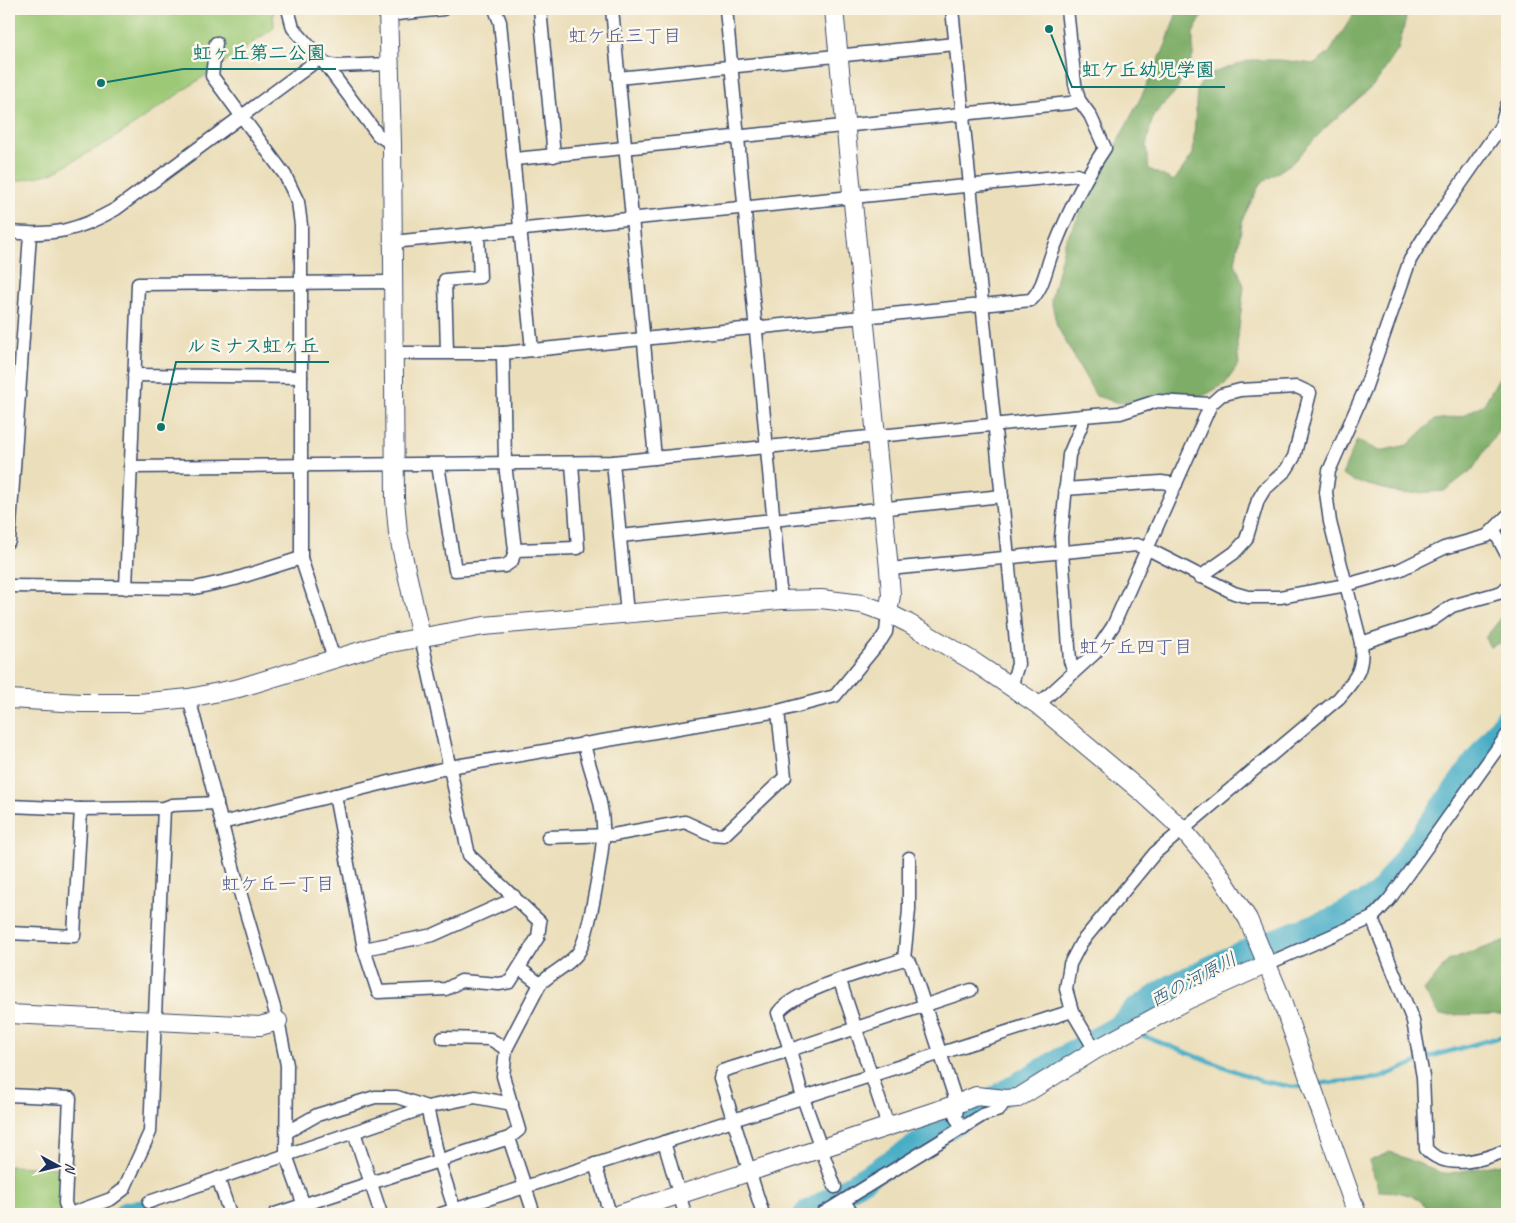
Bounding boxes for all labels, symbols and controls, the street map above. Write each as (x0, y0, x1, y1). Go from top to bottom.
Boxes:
district label: 虹ケ丘三丁目 (568, 24, 682, 48)
callout: 虹ヶ丘第二公園 (183, 35, 336, 69)
text: 虹ヶ丘第二公園 (192, 41, 326, 65)
callout: 虹ケ丘幼児学園 (1072, 53, 1225, 87)
text: 虹ケ丘幼児学園 (1081, 58, 1215, 82)
callout: ルミナス虹ヶ丘 (176, 328, 329, 362)
text: ルミナス虹ヶ丘 (187, 334, 319, 358)
district label: 虹ケ丘四丁目 (1079, 635, 1193, 659)
district label: 虹ケ丘一丁目 (221, 872, 335, 896)
water label: 西の河原川 (1146, 947, 1241, 1013)
north arrow (32, 1140, 82, 1190)
text: N (61, 1162, 79, 1175)

